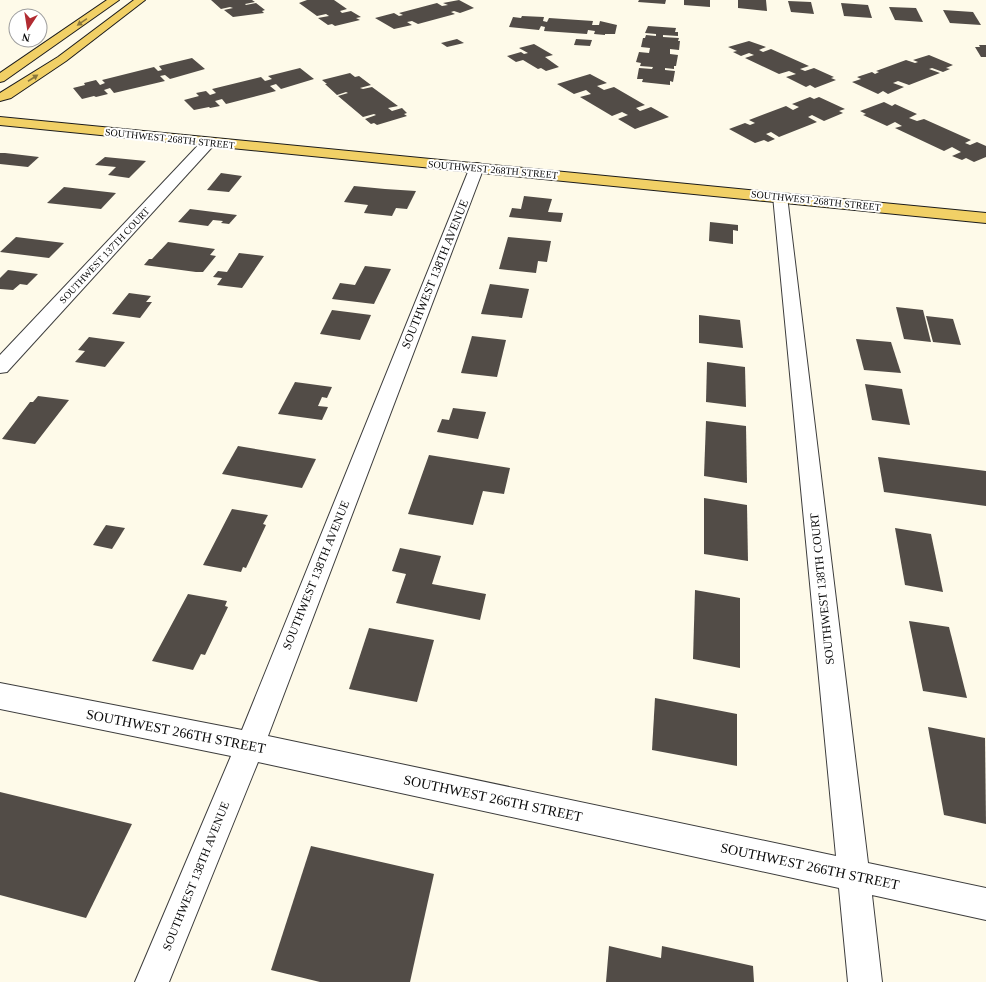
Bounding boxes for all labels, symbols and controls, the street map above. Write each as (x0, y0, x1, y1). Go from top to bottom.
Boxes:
north arrow (8, 8, 48, 48)
one-way arrow (77, 18, 87, 26)
text: N (21, 31, 31, 44)
one-way arrow (28, 74, 39, 82)
street label: SOUTHWEST 268TH STREET (105, 126, 235, 151)
street label: SOUTHWEST 268TH STREET (428, 158, 558, 181)
street label: SOUTHWEST 268TH STREET (751, 188, 881, 213)
street label: SOUTHWEST 138TH AVENUE (399, 197, 471, 351)
street label: SOUTHWEST 137TH COURT (57, 205, 152, 306)
street label: SOUTHWEST 138TH AVENUE (280, 498, 352, 652)
street label: SOUTHWEST 138TH COURT (807, 512, 837, 666)
street label: SOUTHWEST 266TH STREET (85, 707, 267, 756)
street label: SOUTHWEST 266TH STREET (402, 772, 584, 825)
street label: SOUTHWEST 138TH AVENUE (160, 799, 232, 953)
street label: SOUTHWEST 266TH STREET (719, 840, 901, 893)

